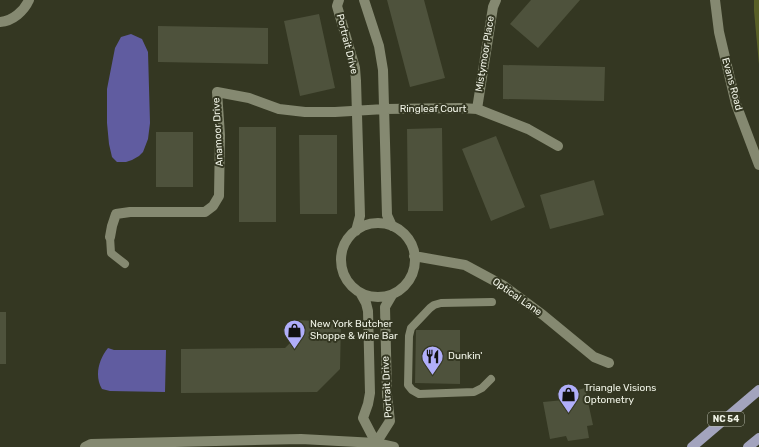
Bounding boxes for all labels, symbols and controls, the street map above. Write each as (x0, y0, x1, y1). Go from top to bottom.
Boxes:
street label: Portrait Drive (334, 13, 360, 76)
street label: Mistymoor Place (473, 15, 497, 93)
street label: Evans Road (719, 56, 745, 112)
street label: Anamoor Drive (210, 97, 226, 167)
street label: Ringleaf Court (400, 103, 466, 115)
street label: Optical Lane (490, 276, 544, 319)
shop icon: New York Butcher Shoppe & Wine Bar (281, 317, 307, 350)
place label: New York Butcher Shoppe & Wine Bar (310, 318, 398, 342)
restaurant icon: Dunkin' (419, 343, 445, 376)
place label: Dunkin' (448, 350, 483, 362)
street label: Portrait Drive (379, 355, 395, 418)
shop icon: Triangle Visions Optometry (555, 381, 581, 414)
place label: Triangle Visions Optometry (584, 382, 656, 406)
road number: NC 54 (708, 412, 744, 426)

